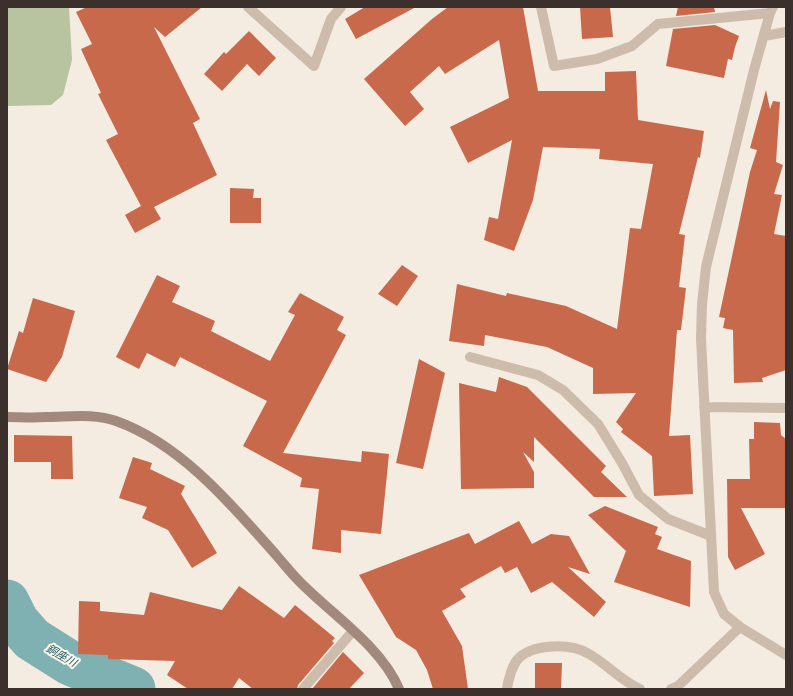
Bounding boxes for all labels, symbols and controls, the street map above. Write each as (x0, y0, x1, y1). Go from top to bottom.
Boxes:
water label: 銅座川 (43, 642, 79, 670)

